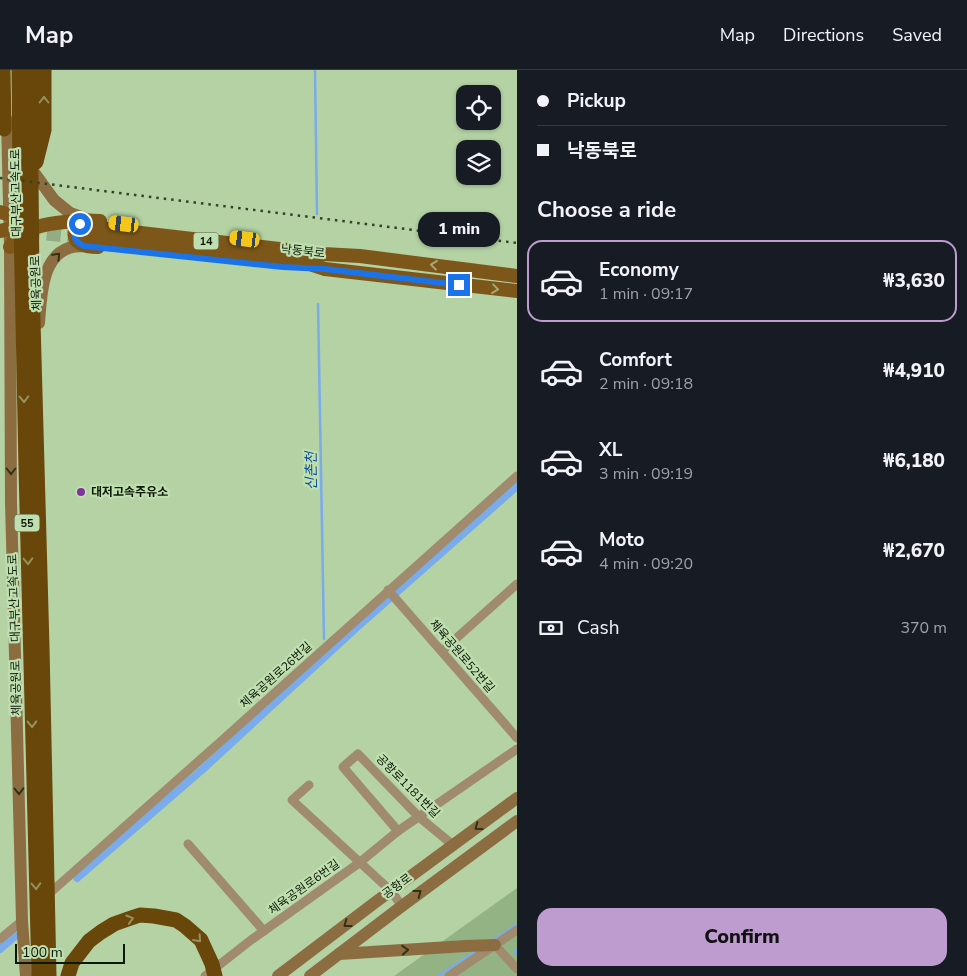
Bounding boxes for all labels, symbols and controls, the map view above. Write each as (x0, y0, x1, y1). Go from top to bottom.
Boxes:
text: Map (25, 19, 73, 51)
text: Map (720, 23, 755, 47)
text: Directions (783, 23, 864, 47)
text: Saved (892, 23, 942, 47)
map controls (456, 85, 501, 185)
button: locate (456, 85, 501, 130)
text: Pickup (567, 88, 626, 114)
one-way arrow (39, 96, 49, 104)
text: 낙동북로 (567, 138, 637, 164)
button: layers (456, 140, 501, 185)
street label: 대구부산고속도로 (7, 149, 25, 237)
text: Choose a ride (537, 195, 676, 225)
callout: 1 min (418, 212, 500, 248)
route start (69, 213, 91, 235)
car (108, 215, 139, 233)
text: 1 min (438, 218, 480, 240)
car (229, 230, 260, 248)
road number: 14 (194, 232, 218, 250)
street label: 낙동북로 (280, 241, 326, 261)
one-way arrow (51, 253, 60, 262)
street label: 체육공원로 (27, 255, 45, 311)
text: Economy (599, 257, 679, 283)
icon: car (539, 259, 584, 304)
one-way arrow (430, 261, 438, 271)
text: ₩3,630 (883, 268, 945, 294)
route end (448, 274, 470, 296)
one-way arrow (492, 283, 500, 294)
text: 1 min · 09:17 (599, 283, 693, 305)
text: Comfort (599, 347, 672, 373)
icon: car (539, 349, 584, 394)
text: ₩4,910 (883, 358, 945, 384)
text: 2 min · 09:18 (599, 373, 693, 395)
one-way arrow (19, 395, 29, 403)
text: XL (599, 437, 622, 463)
icon: car (539, 439, 584, 484)
text: ₩6,180 (883, 448, 945, 474)
water label: 신촌천 (302, 450, 321, 490)
text: 3 min · 09:19 (599, 463, 693, 485)
one-way arrow (6, 467, 16, 475)
place label: 대저고속주유소 (91, 484, 168, 500)
marker: 대저고속주유소 (75, 486, 87, 498)
road number: 55 (15, 514, 40, 532)
text: Moto (599, 527, 645, 553)
icon: car (539, 529, 584, 574)
text: ₩2,670 (883, 538, 945, 564)
text: 4 min · 09:20 (599, 553, 693, 575)
street label: 대구부산고속도로 (4, 554, 24, 642)
one-way arrow (23, 558, 33, 565)
icon: cash (537, 614, 565, 642)
text: Cash (577, 615, 619, 641)
street label: 체육공원로52번길 (426, 616, 498, 696)
text: 370 m (900, 617, 947, 639)
street label: 체육공원로26번길 (237, 638, 315, 712)
street label: 체육공원로 (8, 660, 24, 716)
one-way arrow (27, 720, 37, 728)
street label: 공항로1181번길 (373, 751, 443, 821)
one-way arrow (13, 787, 24, 795)
one-way arrow (474, 821, 483, 830)
street label: 체육공원로6번길 (265, 856, 343, 918)
street label: 공항로 (379, 870, 415, 902)
one-way arrow (31, 882, 42, 890)
one-way arrow (412, 890, 422, 899)
button: Confirm (537, 908, 947, 966)
one-way arrow (125, 914, 134, 924)
one-way arrow (344, 918, 353, 926)
one-way arrow (192, 934, 201, 943)
scale bar (15, 941, 125, 964)
text: 100 m (22, 943, 63, 962)
one-way arrow (401, 944, 409, 955)

